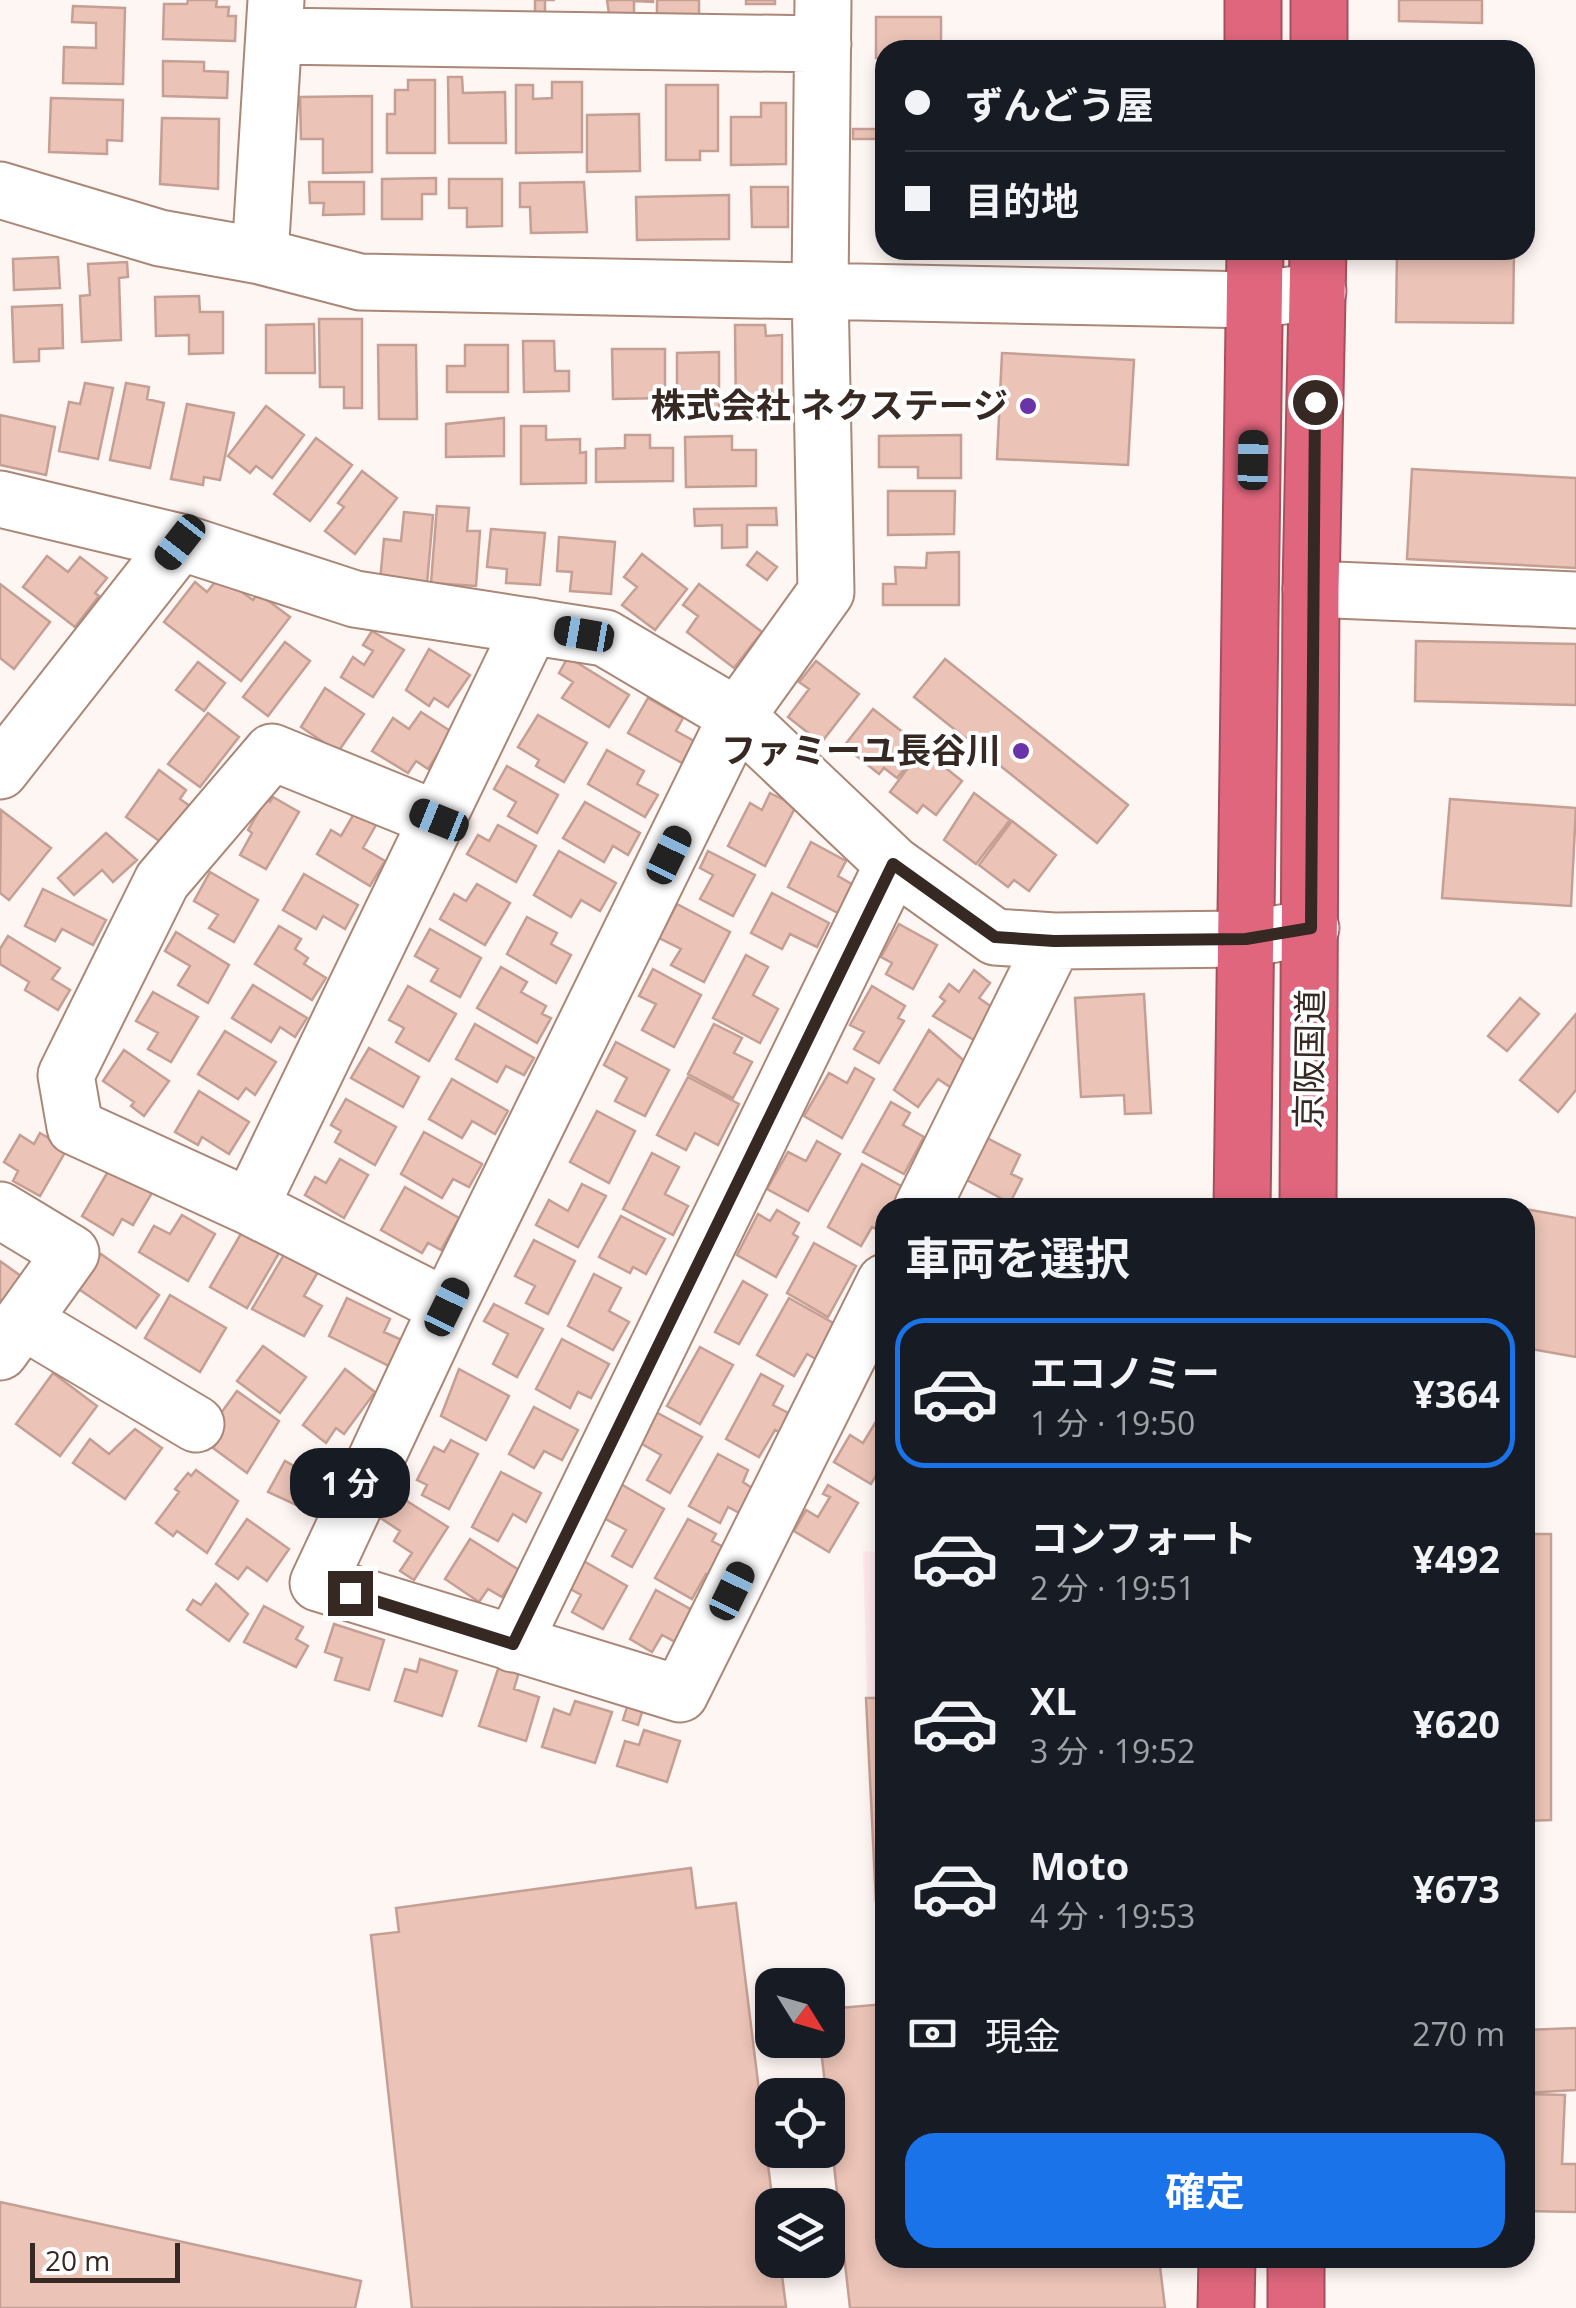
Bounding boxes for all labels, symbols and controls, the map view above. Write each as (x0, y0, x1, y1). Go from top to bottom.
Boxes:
text: ずんどう屋 (965, 78, 1154, 130)
text: 目的地 (965, 174, 1079, 226)
route start (1293, 380, 1338, 425)
place label: 株式会社 ネクステージ (651, 381, 1008, 428)
marker: 株式会社 ネクステージ (1017, 395, 1039, 417)
car (1237, 430, 1269, 490)
car (150, 509, 210, 575)
car (552, 614, 616, 654)
place label: ファミーユ長谷川 (721, 726, 1001, 773)
marker: ファミーユ長谷川 (1010, 740, 1032, 762)
car (406, 795, 472, 845)
car (642, 821, 696, 889)
street label: 京阪国道 (1284, 989, 1333, 1129)
text: 車両を選択 (905, 1227, 1130, 1288)
car (420, 1273, 474, 1341)
text: エコノミー (1030, 1346, 1220, 1398)
icon: car (910, 1348, 1000, 1438)
text: ¥364 (1413, 1367, 1500, 1419)
text: 1 分 · 19:50 (1030, 1401, 1195, 1444)
callout: 1 分 (290, 1448, 410, 1518)
text: 1 分 (321, 1461, 379, 1504)
text: コンフォート (1030, 1511, 1257, 1563)
icon: car (910, 1513, 1000, 1603)
text: ¥492 (1413, 1532, 1500, 1584)
car (705, 1557, 759, 1625)
text: 2 分 · 19:51 (1030, 1566, 1195, 1609)
route end (328, 1571, 373, 1616)
text: XL (1030, 1674, 1077, 1726)
icon: car (910, 1678, 1000, 1768)
text: ¥620 (1413, 1697, 1500, 1749)
text: 3 分 · 19:52 (1030, 1729, 1195, 1772)
text: Moto (1030, 1839, 1129, 1891)
icon: car (910, 1843, 1000, 1933)
text: ¥673 (1413, 1862, 1500, 1914)
text: 4 分 · 19:53 (1030, 1894, 1195, 1937)
north arrow (755, 1968, 845, 2058)
map controls (755, 1968, 845, 2278)
icon: cash (905, 2006, 960, 2061)
text: 現金 (985, 2009, 1061, 2061)
text: 270 m (1412, 2012, 1505, 2055)
button: locate (755, 2078, 845, 2168)
button: 確定 (905, 2133, 1505, 2248)
button: layers (755, 2188, 845, 2278)
scale bar (30, 2238, 180, 2282)
text: 20 m (45, 2241, 110, 2279)

